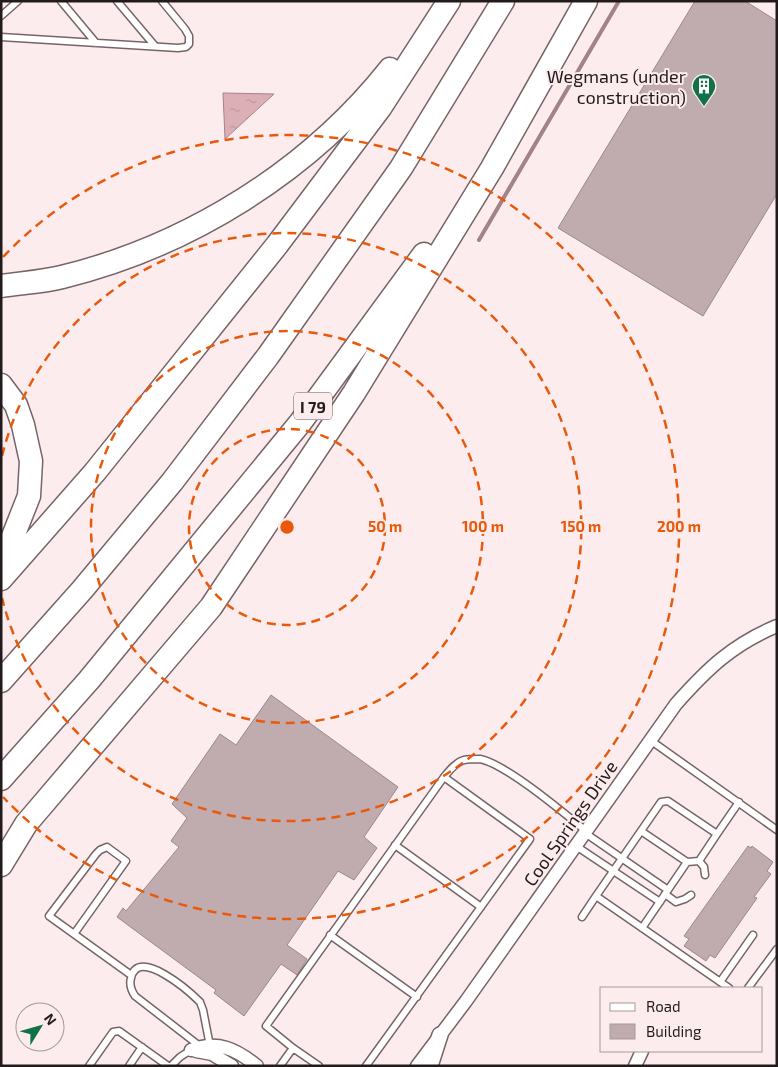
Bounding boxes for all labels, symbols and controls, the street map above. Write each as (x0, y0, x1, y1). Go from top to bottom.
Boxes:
place label: Wegmans (under construction) (547, 65, 686, 108)
building icon: Wegmans (under construction) (691, 73, 717, 107)
road number: I 79 (294, 392, 332, 420)
text: 50 m (368, 517, 402, 535)
text: 100 m (462, 517, 504, 535)
text: 150 m (561, 517, 601, 535)
text: 200 m (657, 517, 701, 535)
centre of rings (278, 518, 296, 536)
street label: Cool Springs Drive (518, 756, 622, 890)
legend (600, 987, 763, 1052)
text: Road (646, 997, 681, 1015)
north arrow (15, 1002, 65, 1052)
text: N (41, 1010, 61, 1028)
text: Building (646, 1022, 702, 1040)

